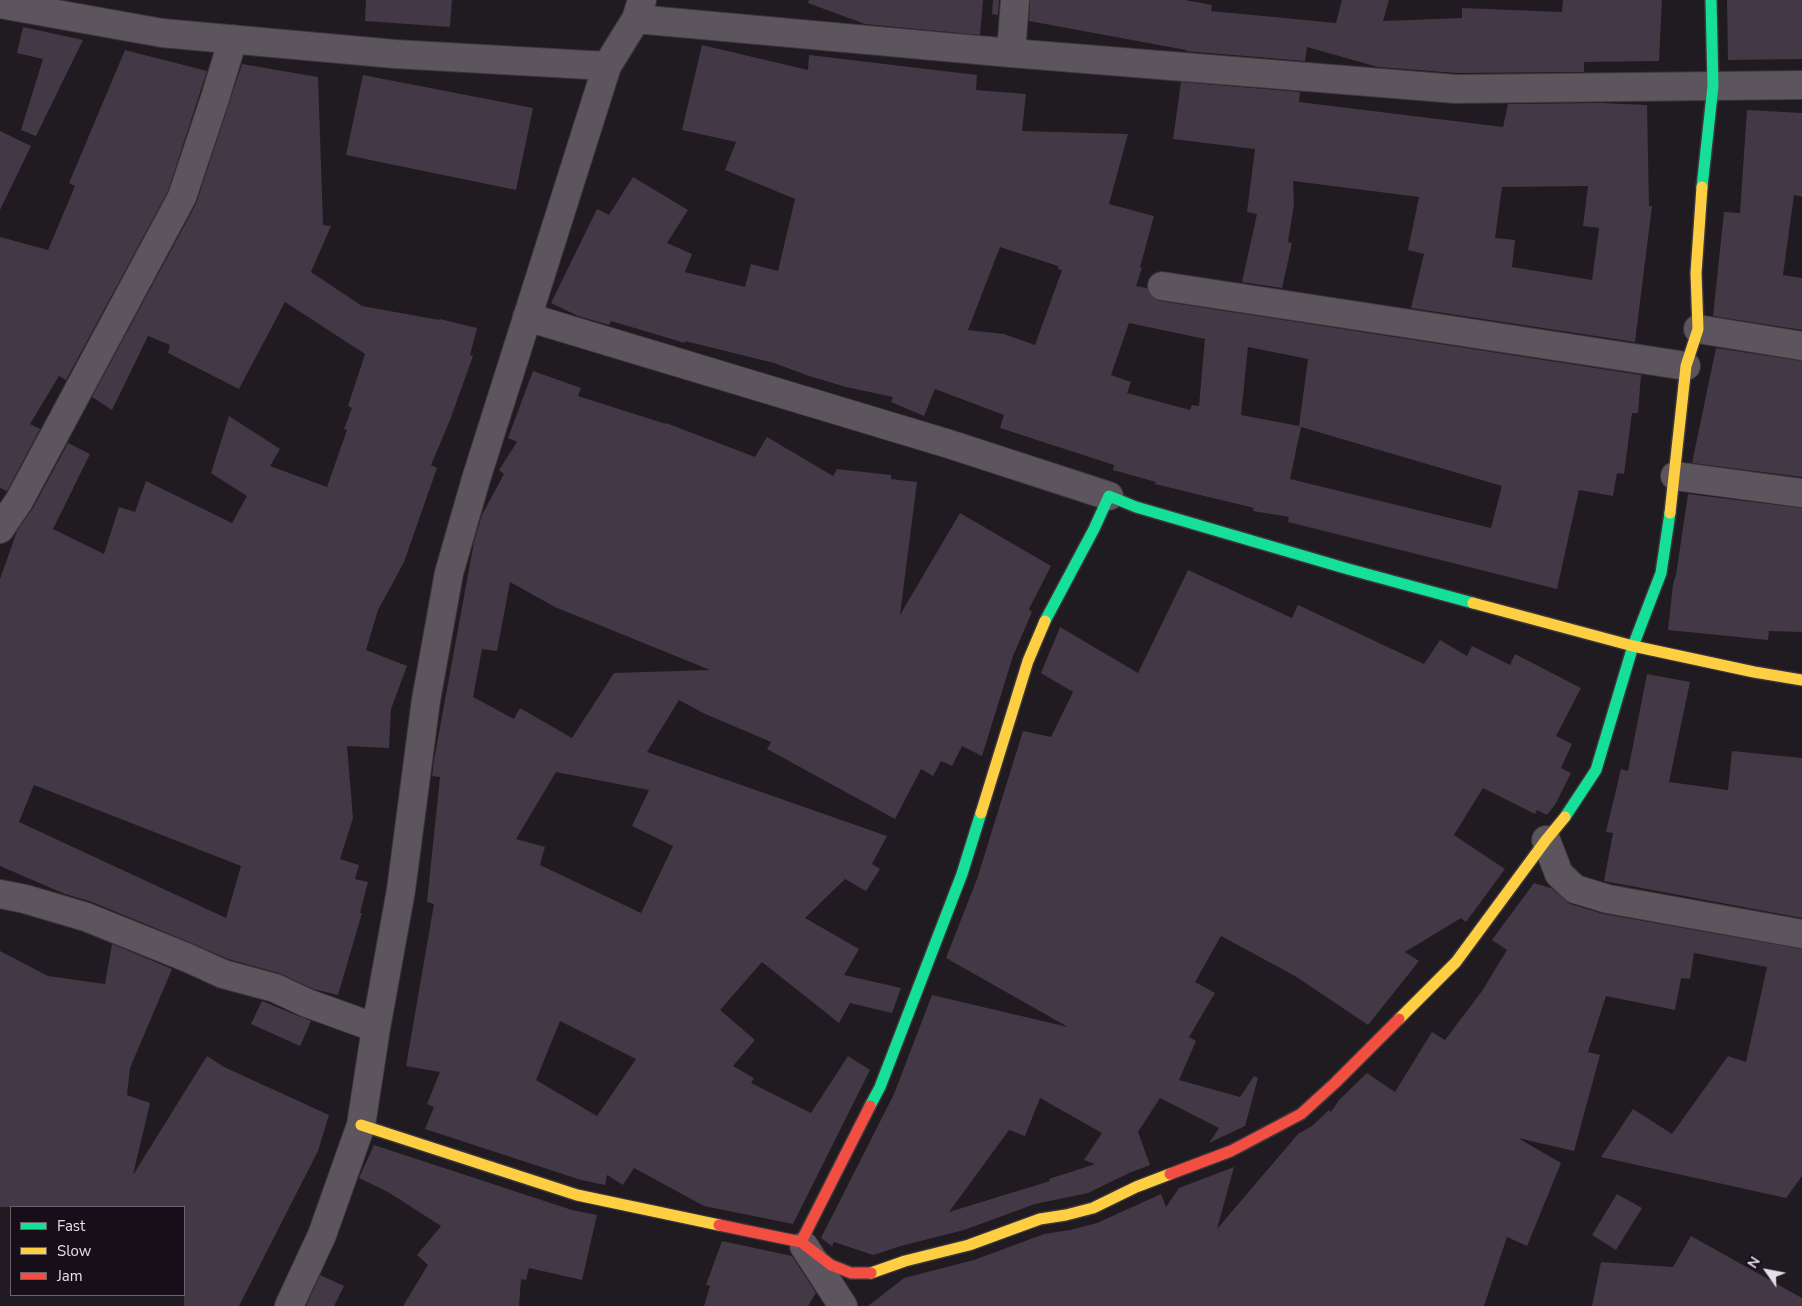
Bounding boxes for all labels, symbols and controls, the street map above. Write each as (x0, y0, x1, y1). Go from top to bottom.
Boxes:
legend (10, 1206, 185, 1296)
text: Fast (57, 1216, 85, 1236)
text: Slow (57, 1241, 91, 1261)
north arrow (1742, 1246, 1792, 1296)
text: N (1743, 1253, 1765, 1272)
text: Jam (57, 1266, 83, 1286)

